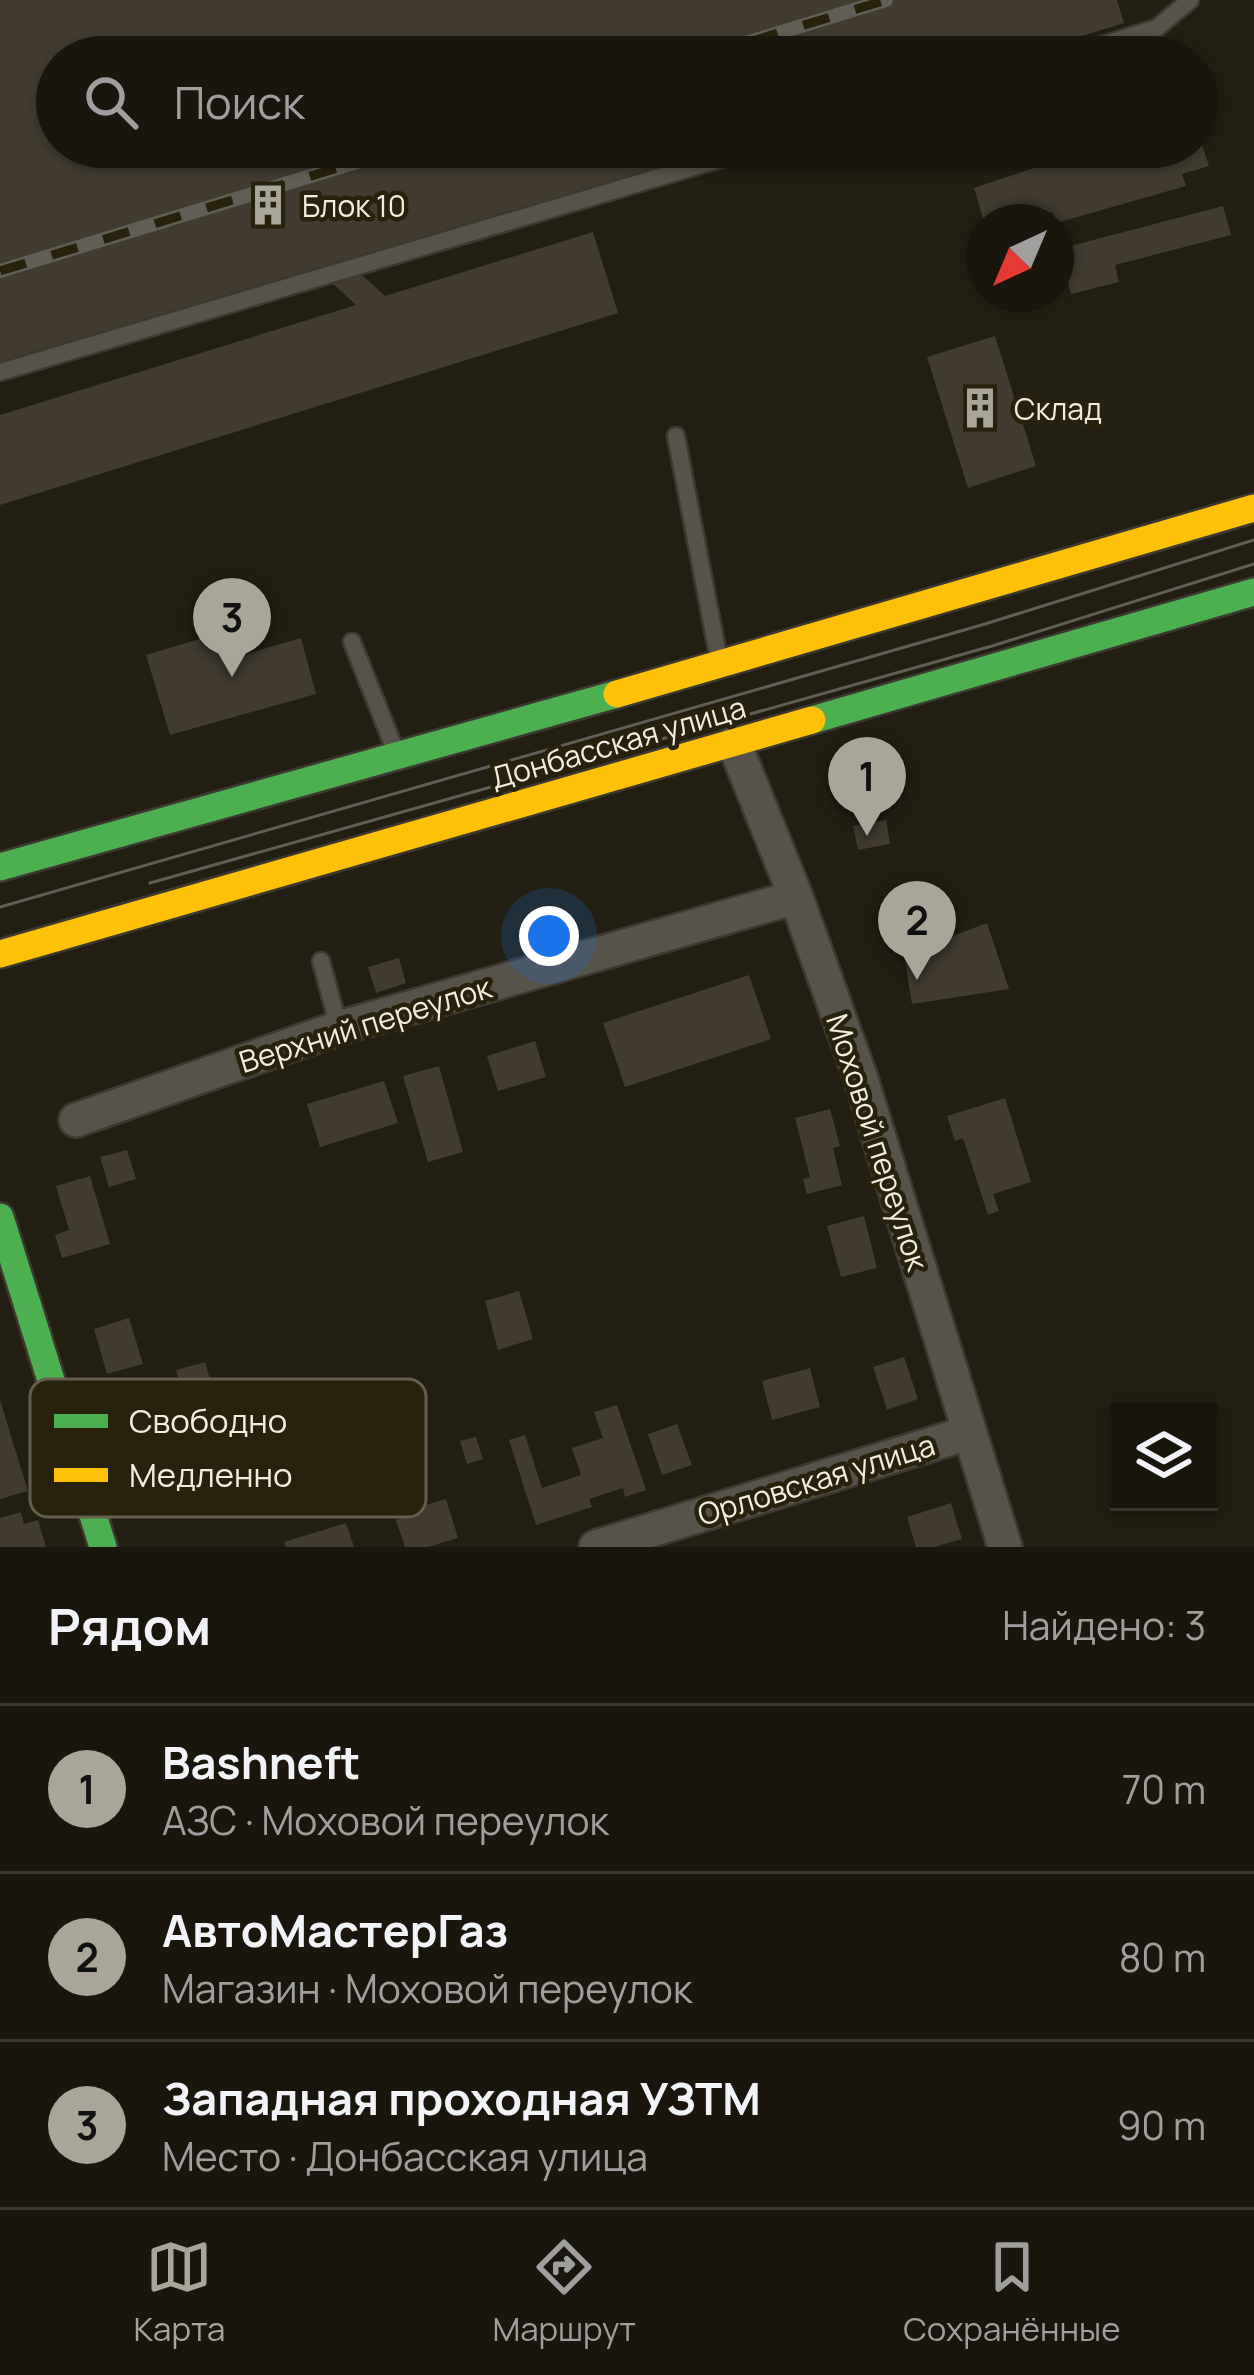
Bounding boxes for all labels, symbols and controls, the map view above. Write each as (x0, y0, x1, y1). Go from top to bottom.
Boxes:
search box (36, 36, 1218, 168)
icon: search (78, 69, 144, 135)
text: Поиск (174, 71, 305, 133)
building icon: Блок 10 (245, 182, 291, 228)
place label: Блок 10 (302, 185, 406, 226)
north arrow (966, 204, 1074, 312)
building icon: Склад (957, 385, 1003, 431)
place label: Склад (1014, 388, 1102, 429)
pin: 3 (193, 578, 271, 677)
street label: Донбасская улица (486, 686, 750, 798)
pin: 1 (828, 737, 906, 836)
pin: 2 (878, 881, 956, 980)
your location (519, 906, 579, 966)
street label: Верхний переулок (234, 966, 497, 1082)
street label: Моховой переулок (817, 1009, 939, 1276)
legend (30, 1379, 426, 1517)
text: Свободно (129, 1398, 287, 1443)
map controls (1110, 1403, 1218, 1511)
button: layers (1110, 1403, 1218, 1511)
street label: Орловская улица (692, 1423, 940, 1535)
text: Медленно (129, 1452, 293, 1497)
text: Рядом (48, 1591, 211, 1660)
text: Найдено: 3 (1002, 1598, 1206, 1652)
text: Bashneft (162, 1731, 360, 1793)
text: 1 (78, 1762, 96, 1816)
text: 70 m (1122, 1762, 1206, 1816)
text: АЗС · Моховой переулок (162, 1793, 609, 1847)
text: АвтоМастерГаз (162, 1899, 508, 1961)
text: 2 (75, 1930, 99, 1984)
text: 80 m (1119, 1930, 1206, 1984)
text: Магазин · Моховой переулок (162, 1961, 692, 2015)
text: Западная проходная УЗТМ (162, 2067, 761, 2129)
text: 3 (76, 2098, 98, 2152)
text: 90 m (1117, 2098, 1206, 2152)
text: Место · Донбасская улица (162, 2129, 648, 2183)
tab: Карта (134, 2234, 225, 2351)
tab: Маршрут (492, 2234, 636, 2351)
tab: Сохранённые (903, 2234, 1120, 2351)

